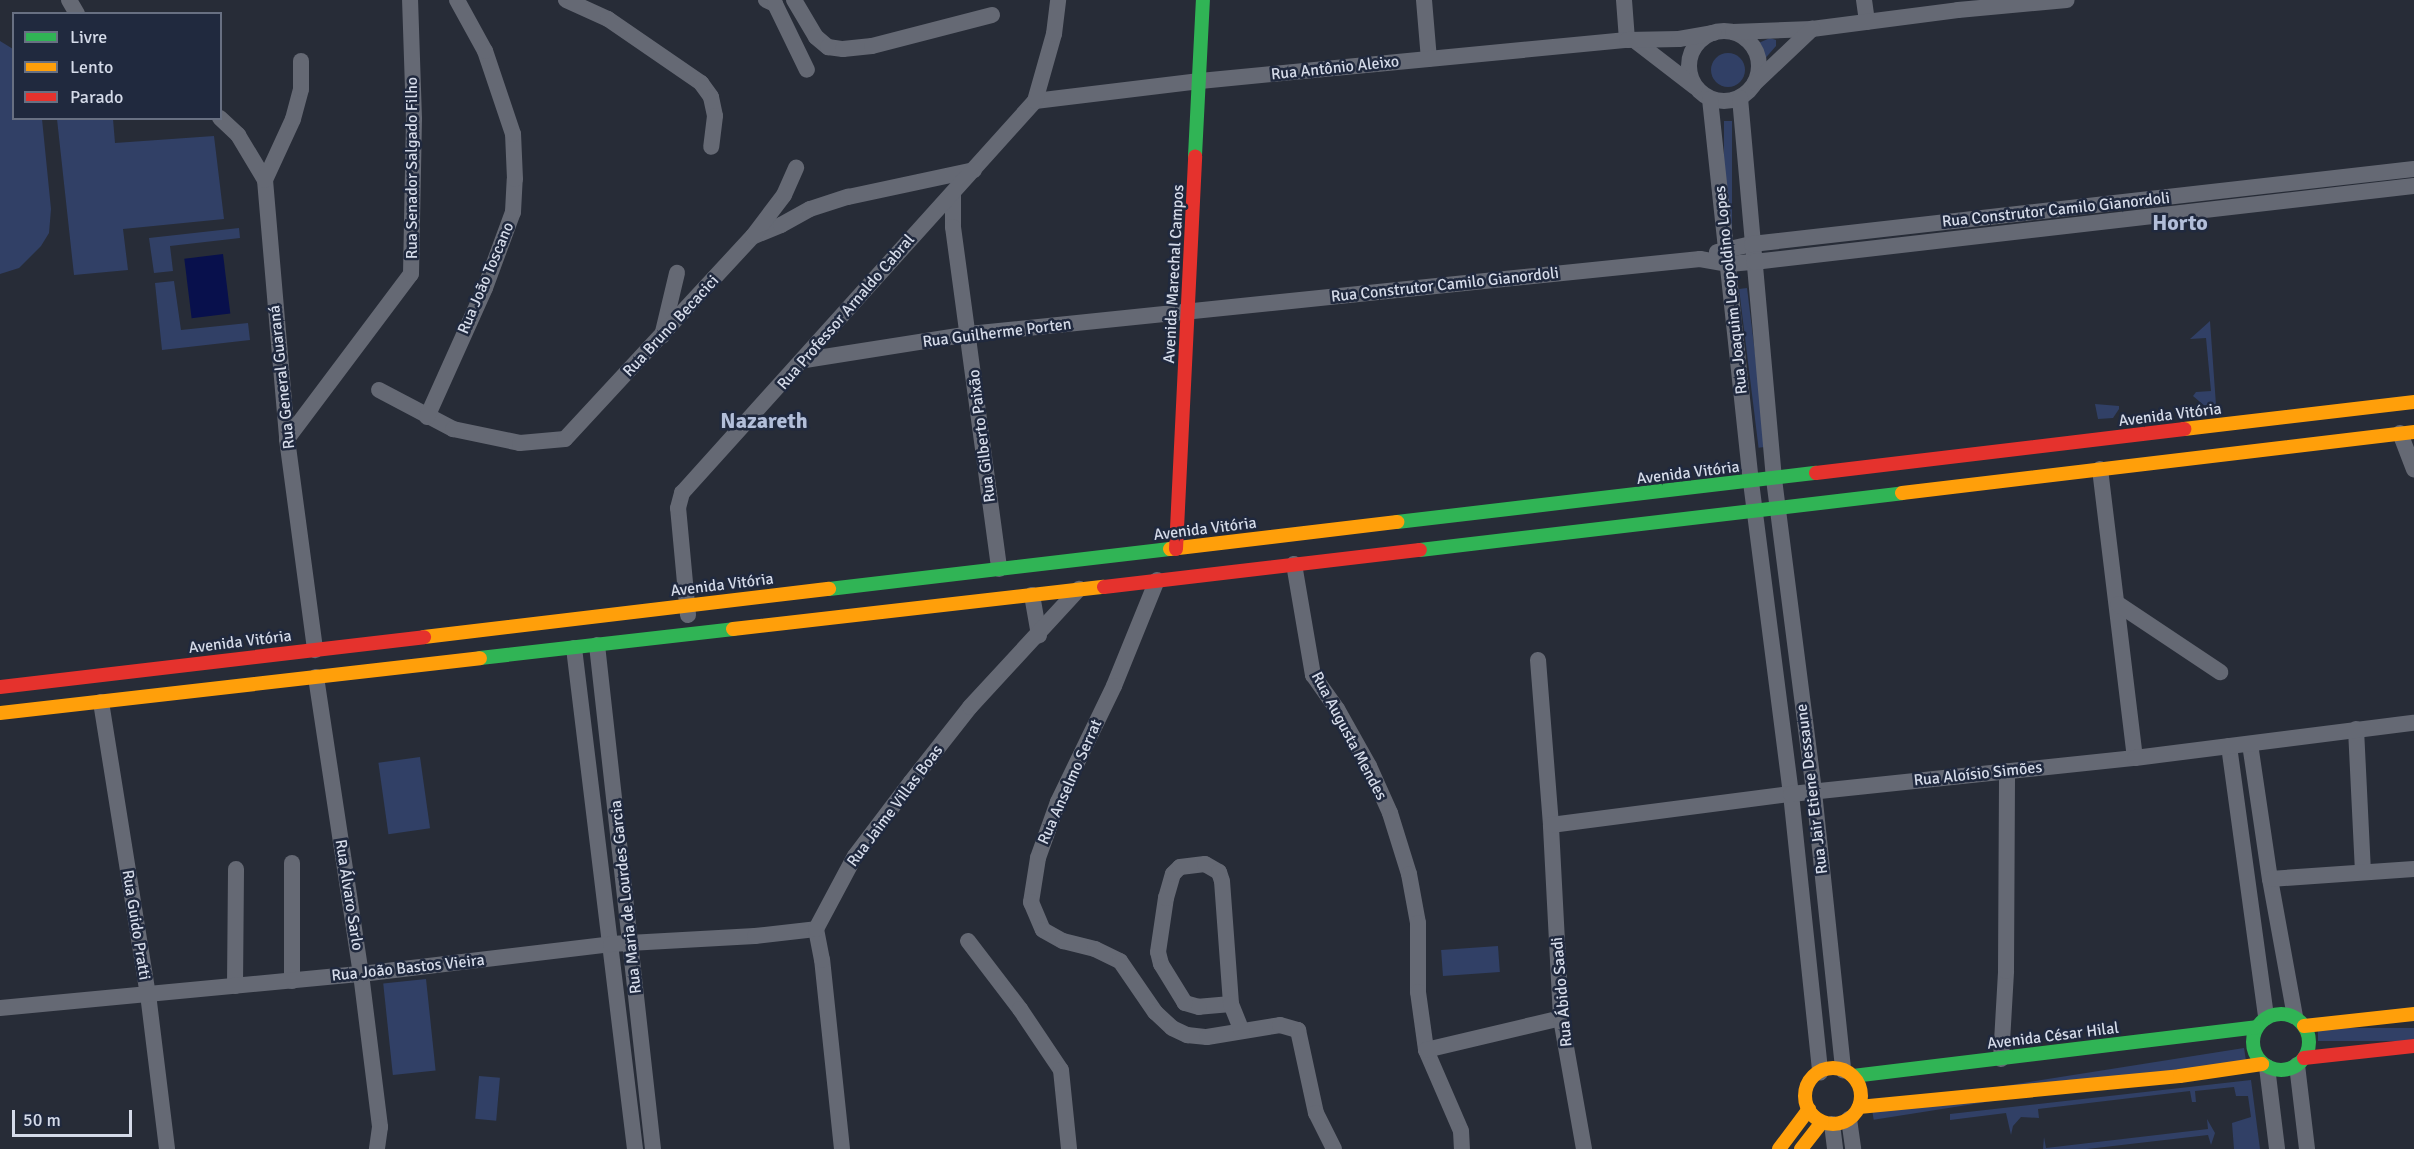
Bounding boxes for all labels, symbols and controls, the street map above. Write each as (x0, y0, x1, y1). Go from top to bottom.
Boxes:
legend (12, 12, 222, 120)
text: Livre (70, 26, 107, 48)
street label: Rua Antônio Aleixo (1270, 52, 1400, 84)
text: Lento (70, 56, 113, 78)
street label: Rua Senador Salgado Filho (402, 77, 422, 259)
text: Parado (70, 86, 123, 108)
street label: Avenida Marechal Campos (1160, 184, 1188, 364)
street label: Rua Joaquim Leopoldino Lopes (1710, 185, 1752, 395)
street label: Rua Construtor Camilo Gianordoli (1941, 188, 2171, 232)
district label: Horto (2152, 210, 2208, 236)
street label: Rua João Toscano (454, 219, 518, 337)
street label: Rua Professor Arnaldo Cabral (773, 230, 919, 394)
street label: Rua Construtor Camilo Gianordoli (1330, 263, 1560, 307)
street label: Rua Bruno Becacici (619, 271, 723, 381)
street label: Rua General Guaraná (265, 304, 299, 450)
street label: Rua Guilherme Porten (921, 314, 1073, 352)
street label: Rua Gilberto Paixão (964, 368, 1000, 504)
street label: Avenida Vitória (2117, 399, 2223, 431)
district label: Nazareth (720, 408, 808, 434)
street label: Avenida Vitória (1635, 457, 1741, 489)
street label: Avenida Vitória (1152, 513, 1258, 545)
street label: Avenida Vitória (669, 569, 775, 601)
street label: Avenida Vitória (187, 626, 293, 658)
street label: Rua Augusta Mendes (1307, 669, 1391, 803)
street label: Rua Jair Etiene Dessaune (1792, 703, 1832, 875)
street label: Rua Anselmo Serrat (1034, 717, 1106, 847)
street label: Rua Jaime Villas Boas (843, 741, 947, 871)
street label: Rua Aloísio Simões (1913, 758, 2043, 790)
street label: Rua Maria de Lourdes Garcia (606, 799, 646, 995)
street label: Rua Álvaro Sarlo (331, 838, 367, 952)
street label: Rua Guido Pratti (118, 868, 154, 982)
street label: Rua Ábido Saadi (1548, 936, 1576, 1048)
street label: Rua João Bastos Vieira (330, 950, 486, 986)
street label: Avenida César Hilal (1986, 1018, 2120, 1054)
scale bar (15, 1098, 135, 1136)
text: 50 m (23, 1109, 61, 1131)

